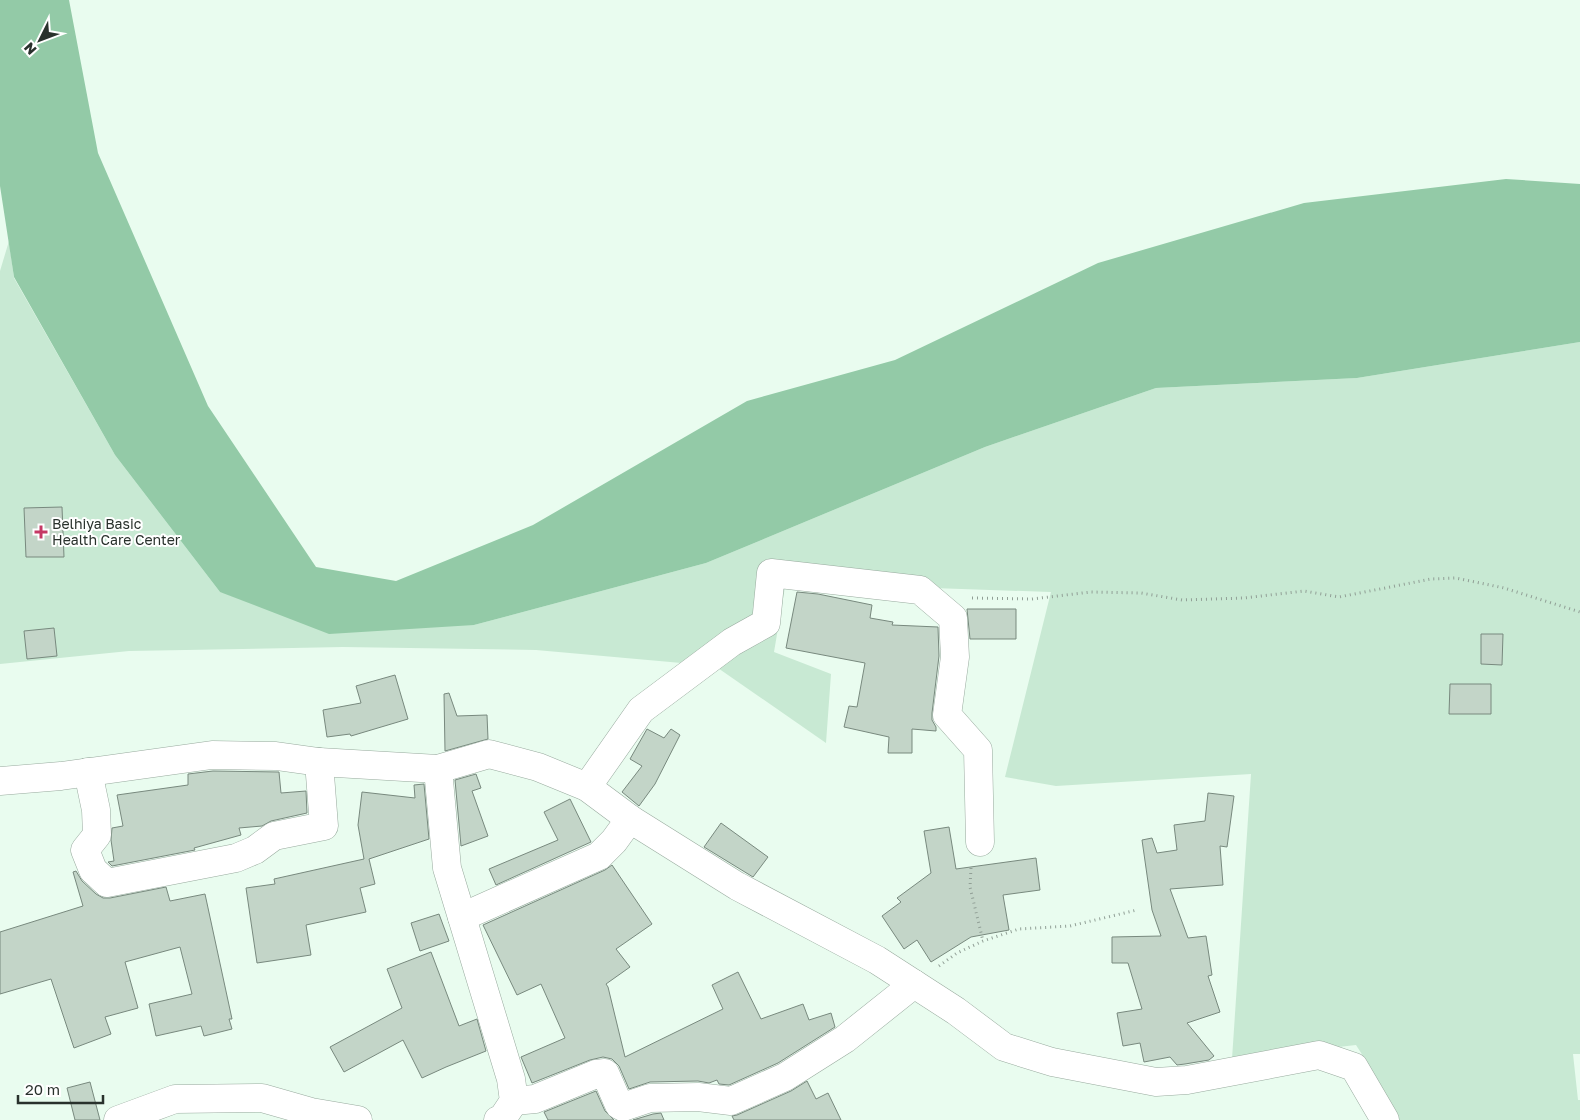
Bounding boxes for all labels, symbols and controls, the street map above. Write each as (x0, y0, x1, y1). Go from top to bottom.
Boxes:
north arrow (15, 15, 65, 65)
text: N (20, 39, 40, 59)
place label: Belhiya Basic Health Care Center (52, 515, 181, 548)
marker: Belhiya Basic Health Care Center (34, 525, 48, 539)
scale bar (18, 1072, 102, 1104)
text: 20 m (25, 1080, 60, 1098)

